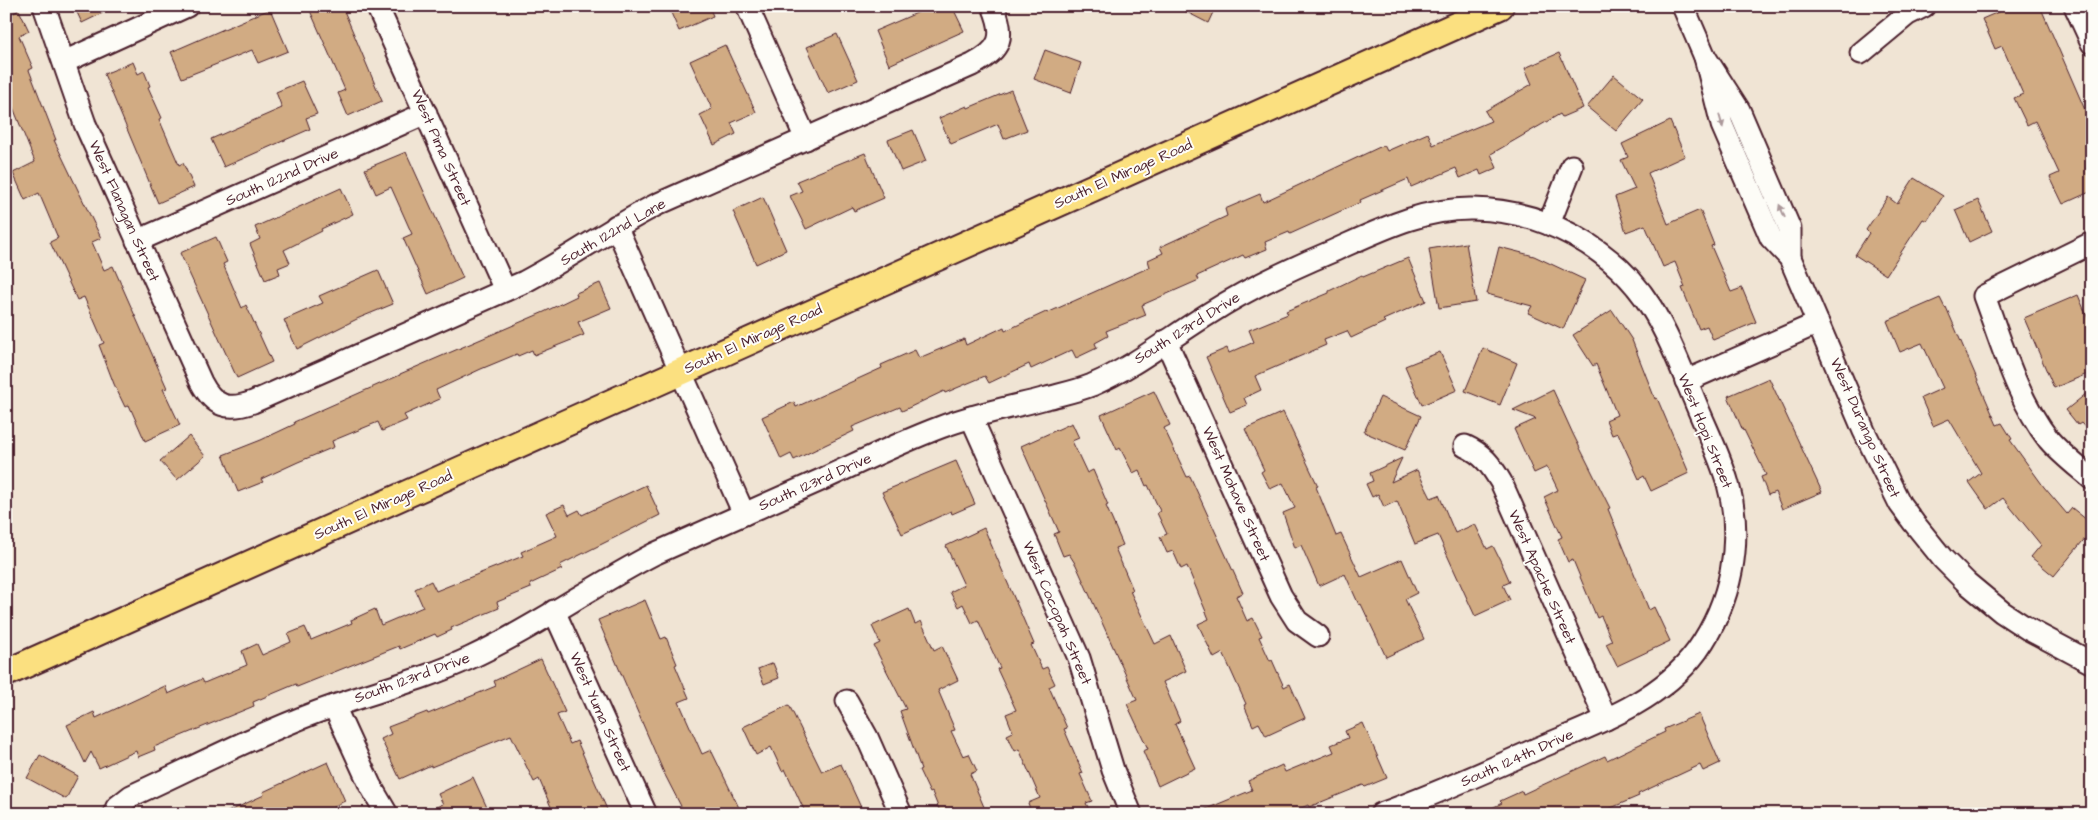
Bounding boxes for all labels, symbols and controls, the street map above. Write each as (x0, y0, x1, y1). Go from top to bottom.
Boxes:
street label: West Pima Street (406, 87, 476, 209)
one-way arrow (1718, 114, 1726, 129)
street label: South El Mirage Road (1051, 134, 1196, 215)
street label: West Flanagan Street (82, 137, 165, 285)
street label: South 122nd Drive (222, 143, 342, 211)
street label: South 122nd Lane (556, 193, 670, 271)
one-way arrow (1777, 204, 1785, 218)
street label: South 123rd Drive (1130, 287, 1244, 369)
street label: South El Mirage Road (681, 299, 826, 380)
street label: West Durango Street (1824, 355, 1905, 502)
street label: West Hopi Street (1672, 370, 1738, 492)
street label: West Mohave Street (1197, 423, 1275, 565)
street label: South 123rd Drive (755, 448, 875, 516)
street label: South El Mirage Road (311, 465, 456, 546)
street label: West Apache Street (1503, 507, 1581, 647)
street label: West Cocopah Street (1017, 538, 1097, 688)
street label: South 123rd Drive (351, 647, 473, 709)
street label: West Yuma Street (564, 649, 636, 775)
street label: South 124th Drive (1457, 724, 1577, 792)

